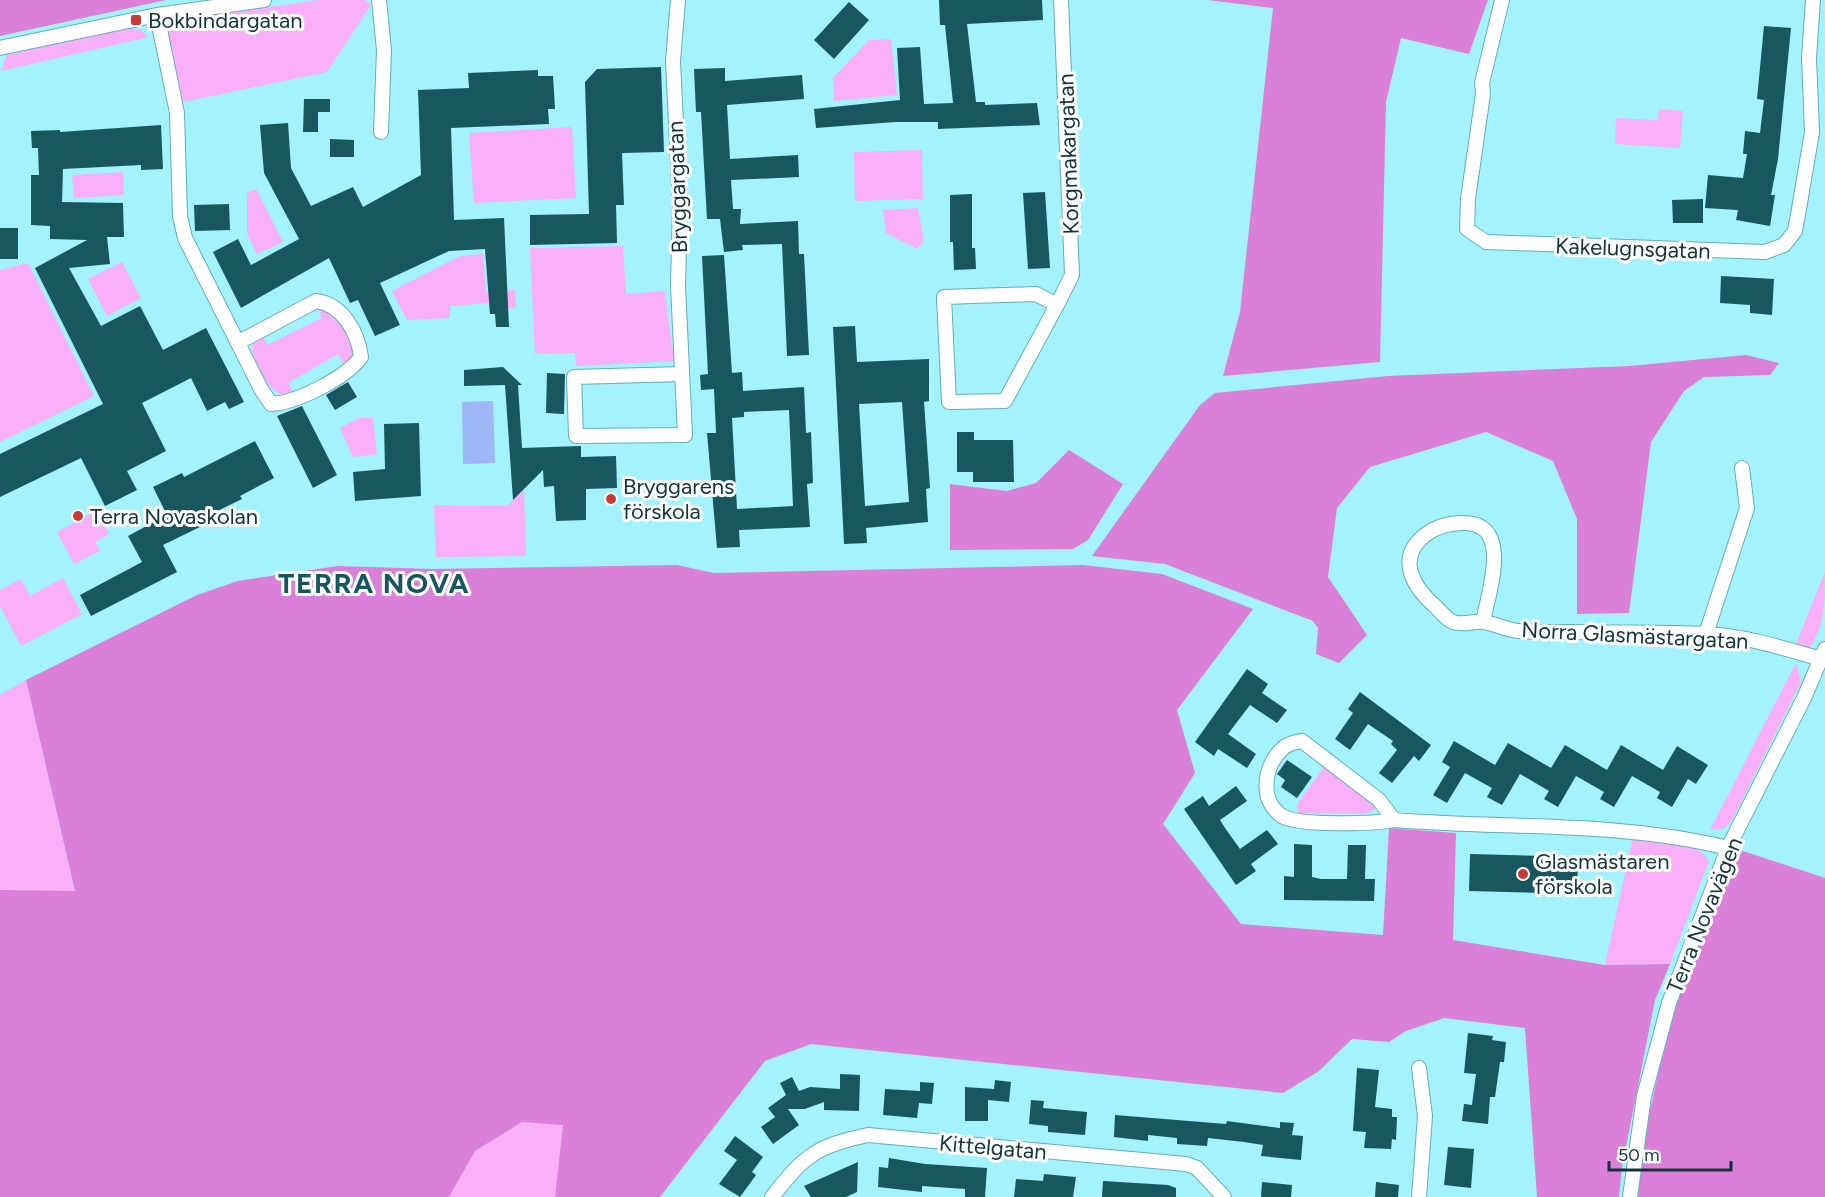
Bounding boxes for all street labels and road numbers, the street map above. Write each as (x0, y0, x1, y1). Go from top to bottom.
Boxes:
street label: Korgmakargatan (1052, 73, 1085, 235)
street label: Bryggargatan (662, 120, 693, 254)
street label: Kakelugnsgatan (1555, 232, 1711, 265)
street label: Norra Glasmästargatan (1521, 616, 1749, 655)
street label: Terra Novavägen (1661, 833, 1748, 997)
street label: Kittelgatan (938, 1129, 1048, 1166)

